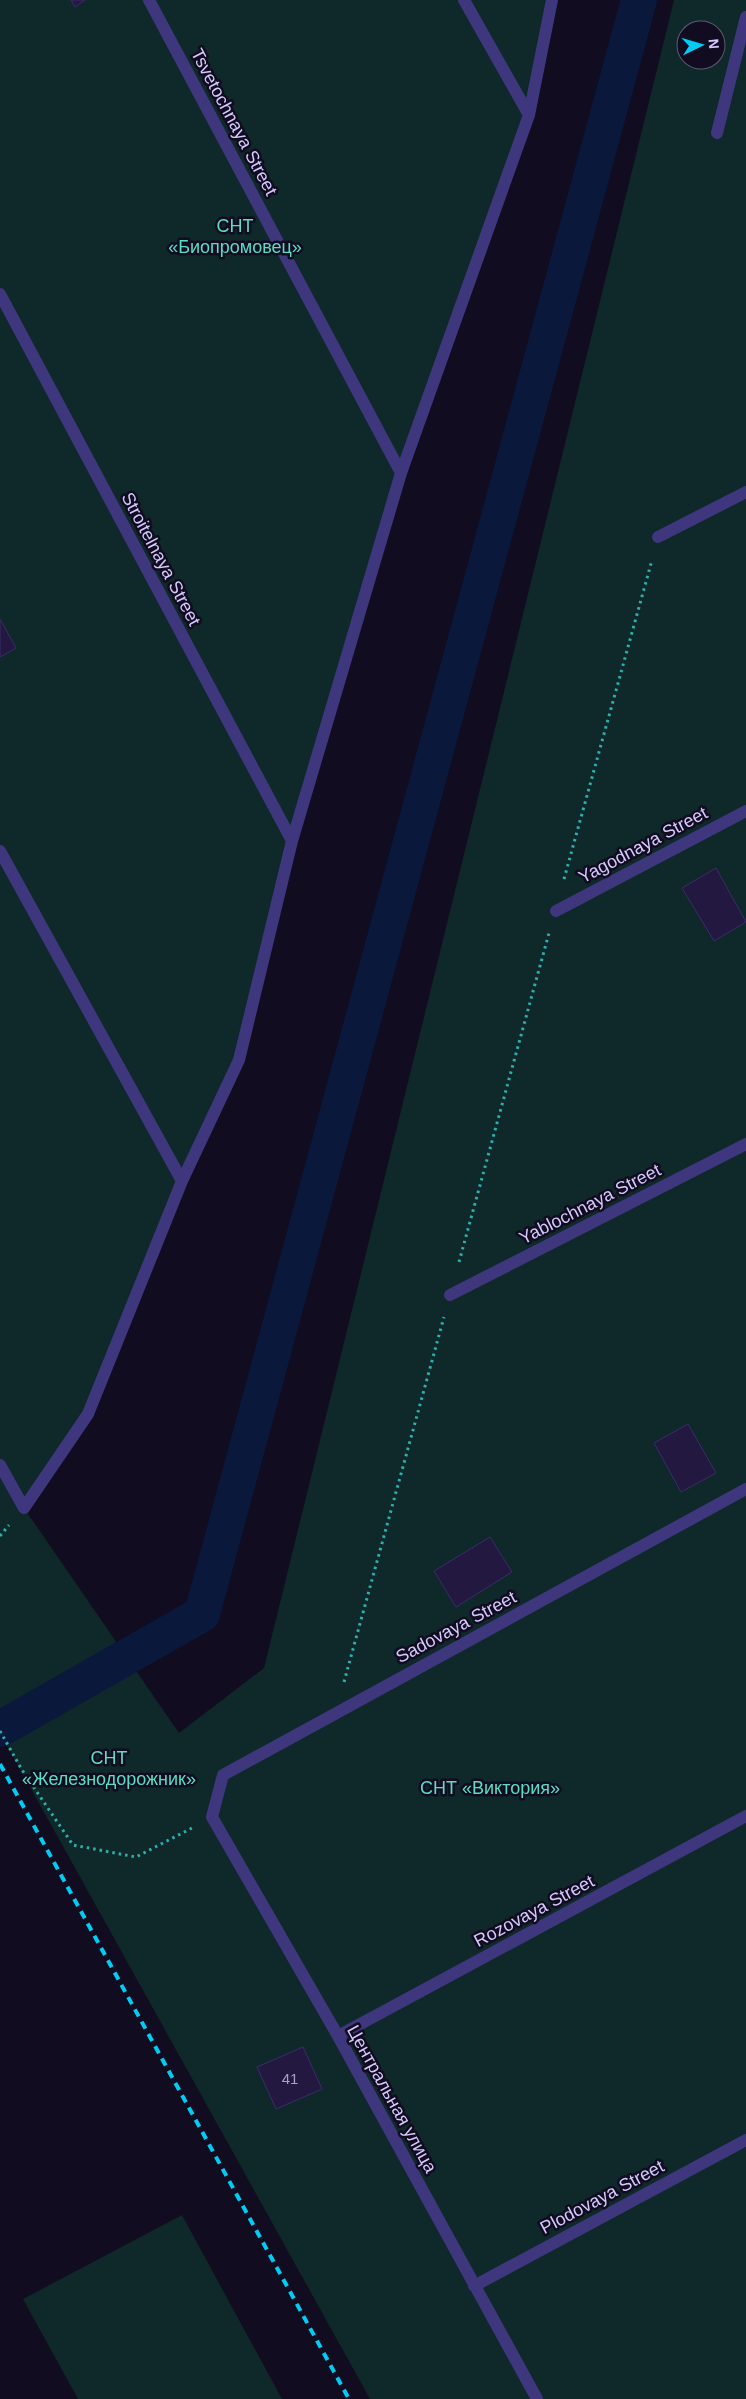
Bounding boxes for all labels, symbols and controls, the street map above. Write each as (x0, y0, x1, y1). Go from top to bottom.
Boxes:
north arrow (676, 20, 726, 70)
text: N (706, 38, 722, 50)
street label: Tsvetochnaya Street (187, 45, 281, 199)
park label: СНТ «Биопромовец» (168, 216, 302, 257)
street label: Stroitelnaya Street (117, 489, 205, 629)
street label: Yagodnaya Street (575, 803, 711, 887)
street label: Yablochnaya Street (516, 1160, 664, 1248)
street label: Sadovaya Street (393, 1587, 519, 1667)
park label: СНТ «Железнодорожник» (22, 1748, 196, 1789)
park label: СНТ «Виктория» (420, 1778, 560, 1798)
street label: Rozovaya Street (471, 1871, 597, 1951)
street label: Центральная улица (343, 2022, 441, 2177)
house number: 41 (282, 2070, 298, 2087)
street label: Plodovaya Street (537, 2156, 667, 2238)

